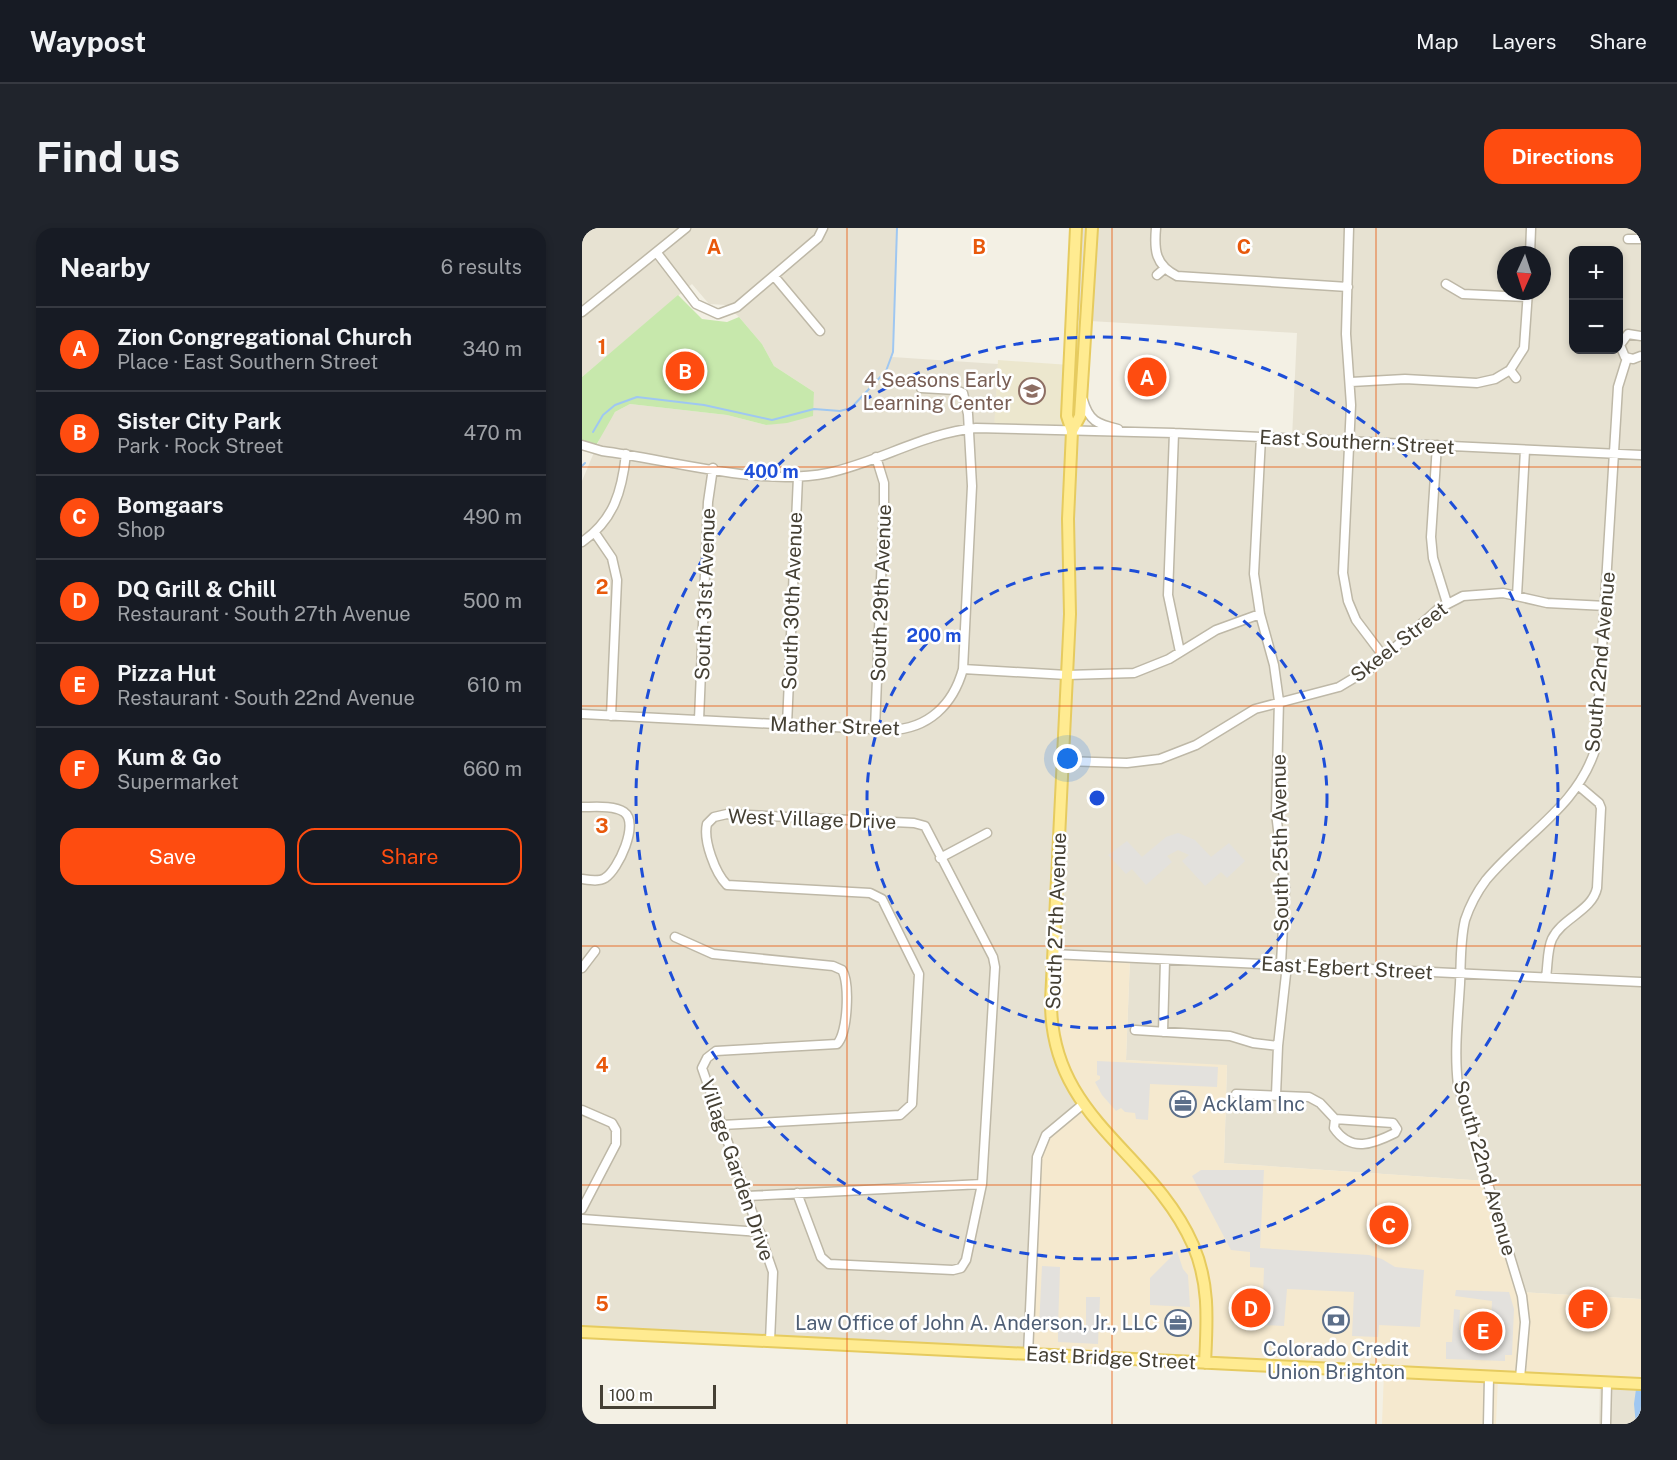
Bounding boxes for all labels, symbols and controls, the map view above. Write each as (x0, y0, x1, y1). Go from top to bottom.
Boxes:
text: Waypost (30, 25, 146, 58)
text: Map (1416, 29, 1459, 54)
text: Layers (1492, 29, 1556, 54)
text: Share (1589, 29, 1647, 54)
button: Directions (1484, 129, 1641, 184)
text: Find us (36, 132, 180, 181)
text: A (707, 235, 721, 259)
text: B (972, 235, 986, 259)
text: C (1237, 235, 1251, 259)
north arrow (1497, 246, 1551, 300)
map controls (1569, 246, 1623, 354)
button: + (1569, 246, 1623, 300)
text: Nearby (60, 252, 150, 283)
text: 6 results (441, 255, 522, 279)
button: − (1569, 300, 1623, 354)
text: Zion Congregational Church (117, 324, 412, 350)
text: 1 (598, 335, 606, 359)
text: A (72, 337, 87, 361)
text: 340 m (462, 337, 522, 361)
pin: B (666, 348, 704, 394)
text: Place · East Southern Street (117, 350, 378, 374)
pin: A (1128, 354, 1166, 400)
place label: 4 Seasons Early Learning Center (862, 368, 1012, 415)
school or university icon: 4 Seasons Early Learning Center (1017, 376, 1047, 406)
text: Sister City Park (117, 408, 281, 434)
text: B (73, 421, 86, 445)
text: 470 m (463, 421, 522, 445)
street label: East Southern Street (1259, 425, 1455, 459)
text: Park · Rock Street (117, 434, 284, 458)
text: 400 m (743, 461, 799, 482)
text: Bomgaars (117, 492, 224, 518)
street label: South 29th Avenue (866, 504, 896, 682)
text: C (72, 505, 87, 529)
text: 490 m (463, 505, 522, 529)
street label: South 31st Avenue (690, 507, 720, 681)
street label: South 30th Avenue (777, 512, 807, 690)
text: Shop (117, 518, 165, 542)
street label: South 22nd Avenue (1580, 571, 1620, 753)
text: 2 (596, 575, 608, 599)
text: DQ Grill & Chill (117, 576, 277, 602)
text: D (72, 589, 87, 613)
text: 500 m (463, 589, 522, 613)
street label: Skeel Street (1346, 597, 1452, 687)
text: Restaurant · South 27th Avenue (117, 602, 411, 626)
text: 200 m (907, 625, 961, 646)
text: Pizza Hut (117, 660, 216, 686)
text: E (73, 673, 86, 697)
text: 610 m (467, 673, 522, 697)
text: Restaurant · South 22nd Avenue (117, 686, 415, 710)
street label: Mather Street (770, 712, 900, 740)
text: Kum & Go (117, 744, 221, 770)
your location (1053, 744, 1082, 773)
street label: South 25th Avenue (1266, 754, 1294, 932)
text: F (73, 757, 86, 781)
text: 660 m (463, 757, 522, 781)
text: Supermarket (117, 770, 239, 794)
centre of rings (1087, 788, 1107, 808)
street label: West Village Drive (727, 804, 897, 834)
text: 3 (595, 814, 609, 838)
button: Save (60, 828, 285, 885)
button: Share (297, 828, 522, 885)
street label: South 27th Avenue (1041, 832, 1071, 1010)
street label: East Egbert Street (1260, 952, 1434, 984)
text: 4 (595, 1053, 609, 1077)
street label: Village Garden Drive (695, 1076, 779, 1264)
street label: South 22nd Avenue (1448, 1078, 1522, 1258)
office icon: Acklam Inc (1168, 1089, 1198, 1119)
place label: Acklam Inc (1202, 1092, 1305, 1116)
pin: C (1370, 1202, 1408, 1248)
pin: D (1232, 1286, 1270, 1330)
pin: F (1568, 1286, 1608, 1332)
text: 5 (595, 1292, 609, 1316)
bank icon: Colorado Credit Union Brighton (1321, 1305, 1351, 1335)
office icon: Law Office of John A. Anderson, Jr., LLC (1163, 1308, 1193, 1338)
pin: E (1464, 1308, 1502, 1354)
place label: Law Office of John A. Anderson, Jr., LLC (795, 1311, 1158, 1335)
place label: Colorado Credit Union Brighton (1263, 1337, 1409, 1384)
street label: East Bridge Street (1025, 1342, 1197, 1374)
scale bar (600, 1382, 716, 1410)
text: 100 m (609, 1386, 653, 1405)

